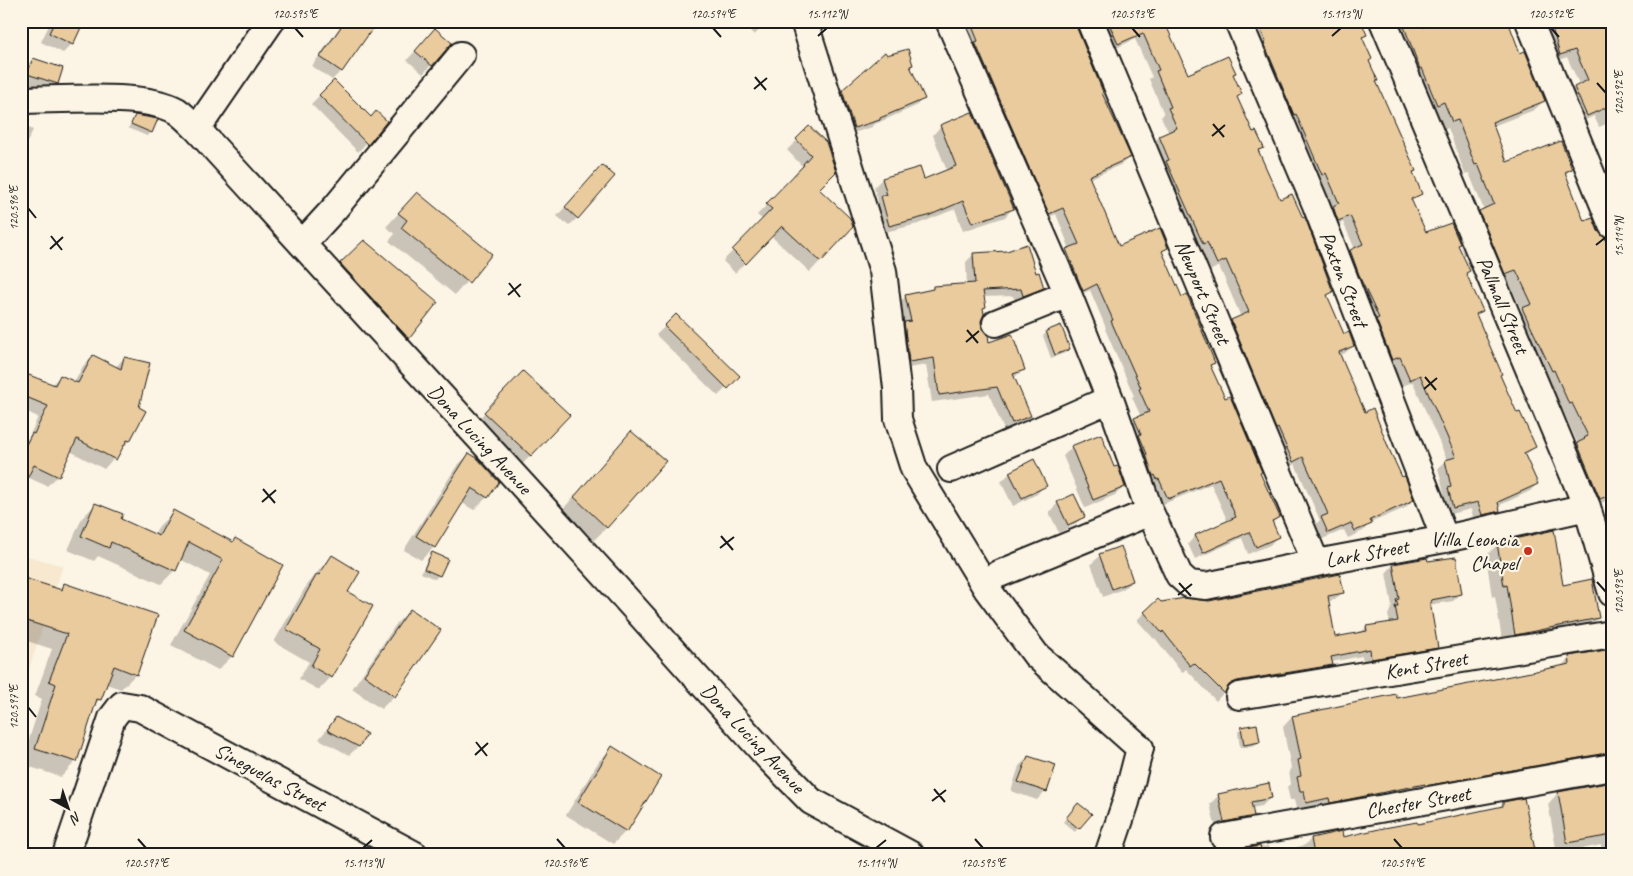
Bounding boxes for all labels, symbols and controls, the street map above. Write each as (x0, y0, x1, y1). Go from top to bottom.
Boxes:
text: 120.595°E (273, 6, 319, 22)
text: 120.594°E (691, 6, 737, 22)
text: 15.112°N (807, 6, 849, 22)
text: 120.593°E (1110, 6, 1156, 22)
text: 15.113°N (1321, 6, 1363, 22)
text: 120.592°E (1529, 6, 1575, 22)
text: 120.592°E (1611, 69, 1627, 115)
text: 120.596°E (6, 184, 22, 230)
text: 15.114°N (1611, 215, 1627, 257)
street label: Paxton Street (1314, 228, 1375, 333)
street label: Newport Street (1169, 236, 1237, 350)
street label: Pallmall Street (1471, 253, 1536, 359)
street label: Dona Lucing Avenue (422, 379, 539, 501)
place label: Villa Leoncia Chapel (1431, 526, 1521, 576)
street label: Lark Street (1324, 533, 1413, 573)
marker: Villa Leoncia Chapel (1522, 545, 1534, 557)
text: 120.593°E (1611, 568, 1627, 614)
street label: Kent Street (1383, 645, 1471, 685)
street label: Dona Lucing Avenue (695, 678, 812, 800)
text: 120.597°E (6, 683, 22, 729)
street label: Sineguelas Street (210, 737, 332, 818)
street label: Chester Street (1364, 780, 1474, 824)
north arrow (42, 784, 92, 834)
text: N (65, 808, 85, 828)
text: 120.597°E (124, 855, 170, 871)
text: 15.113°N (343, 855, 385, 871)
text: 120.596°E (543, 855, 589, 871)
text: 15.114°N (856, 855, 898, 871)
text: 120.595°E (961, 855, 1007, 871)
text: 120.594°E (1380, 855, 1426, 871)

